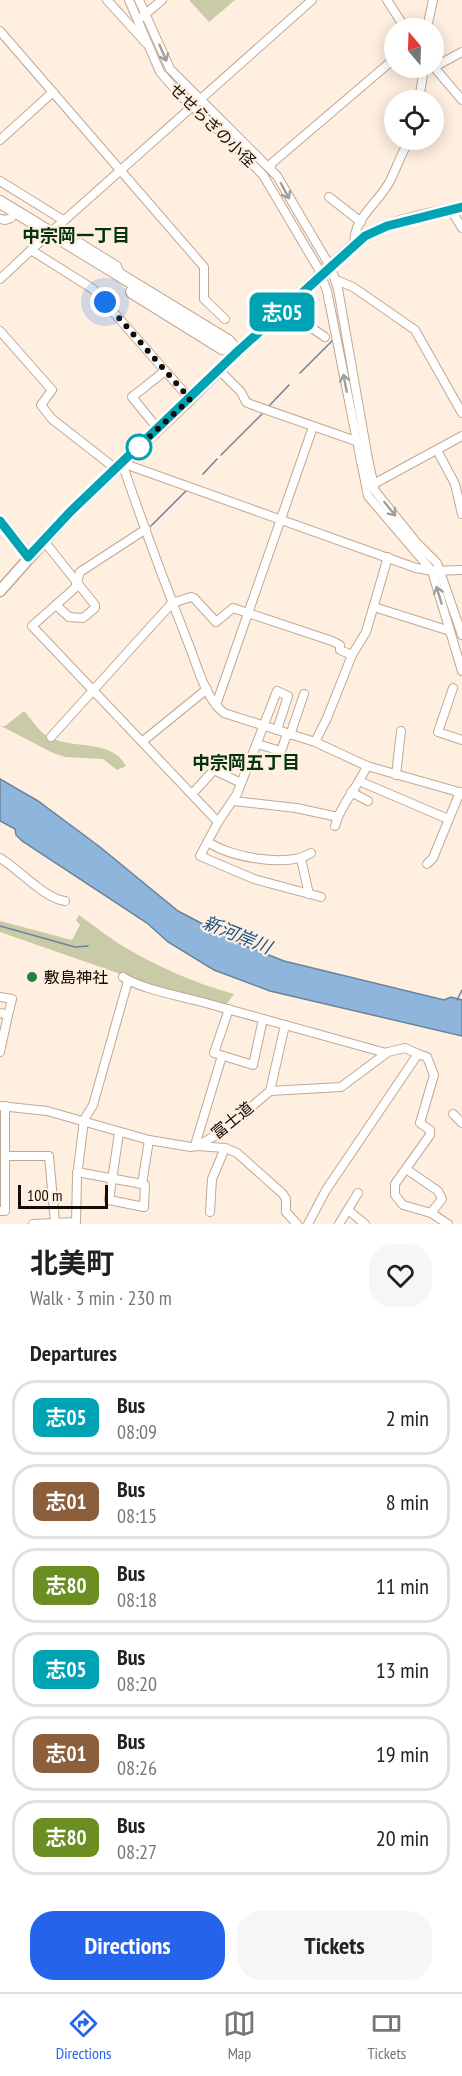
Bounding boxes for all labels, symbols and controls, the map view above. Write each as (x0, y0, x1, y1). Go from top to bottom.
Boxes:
north arrow (384, 18, 444, 78)
map controls (384, 18, 444, 150)
one-way arrow (158, 44, 169, 62)
street label: せせらぎの小径 (166, 79, 260, 171)
button: locate (384, 90, 444, 150)
one-way arrow (279, 182, 291, 199)
district label: 中宗岡一丁目 (22, 224, 130, 247)
your location (90, 287, 120, 317)
line badge: 志05 (248, 292, 316, 332)
text: 志05 (261, 299, 303, 326)
one-way arrow (339, 374, 350, 394)
unlabelled marker (126, 434, 152, 460)
one-way arrow (383, 501, 396, 517)
one-way arrow (433, 586, 444, 605)
district label: 中宗岡五丁目 (192, 751, 300, 774)
water label: 新河岸川 (200, 910, 277, 959)
place label: 敷島神社 (44, 967, 108, 987)
marker: 敷島神社 (25, 970, 39, 984)
street label: 富士道 (207, 1097, 257, 1143)
scale bar (18, 1182, 108, 1210)
text: 100 m (27, 1185, 62, 1205)
text: 北美町 (30, 1244, 114, 1281)
button: heart (369, 1244, 432, 1307)
text: Walk · 3 min · 230 m (30, 1285, 172, 1311)
text: Departures (30, 1339, 117, 1367)
text: Bus (117, 1391, 145, 1419)
text: 志05 (45, 1404, 87, 1431)
text: 2 min (386, 1404, 429, 1432)
text: 08:09 (117, 1419, 157, 1445)
text: Bus (117, 1475, 145, 1503)
text: 志01 (45, 1488, 87, 1515)
text: 8 min (386, 1488, 429, 1516)
text: 08:15 (117, 1503, 157, 1529)
text: Bus (117, 1559, 145, 1587)
text: 志80 (45, 1572, 87, 1599)
text: 11 min (376, 1572, 429, 1600)
text: 08:18 (117, 1587, 157, 1613)
text: Bus (117, 1643, 145, 1671)
text: 志05 (45, 1656, 87, 1683)
text: 13 min (376, 1656, 429, 1684)
text: 08:20 (117, 1671, 157, 1697)
text: Bus (117, 1727, 145, 1755)
text: 志01 (45, 1740, 87, 1767)
text: 19 min (376, 1740, 429, 1768)
text: 08:26 (117, 1755, 157, 1781)
text: Bus (117, 1811, 145, 1839)
text: 志80 (45, 1824, 87, 1851)
text: 20 min (376, 1824, 429, 1852)
text: 08:27 (117, 1839, 157, 1865)
button: Directions (30, 1911, 225, 1980)
button: Tickets (237, 1911, 432, 1980)
tab: Directions (56, 2007, 111, 2063)
tab: Map (223, 2007, 256, 2063)
tab: Tickets (367, 2007, 406, 2063)

